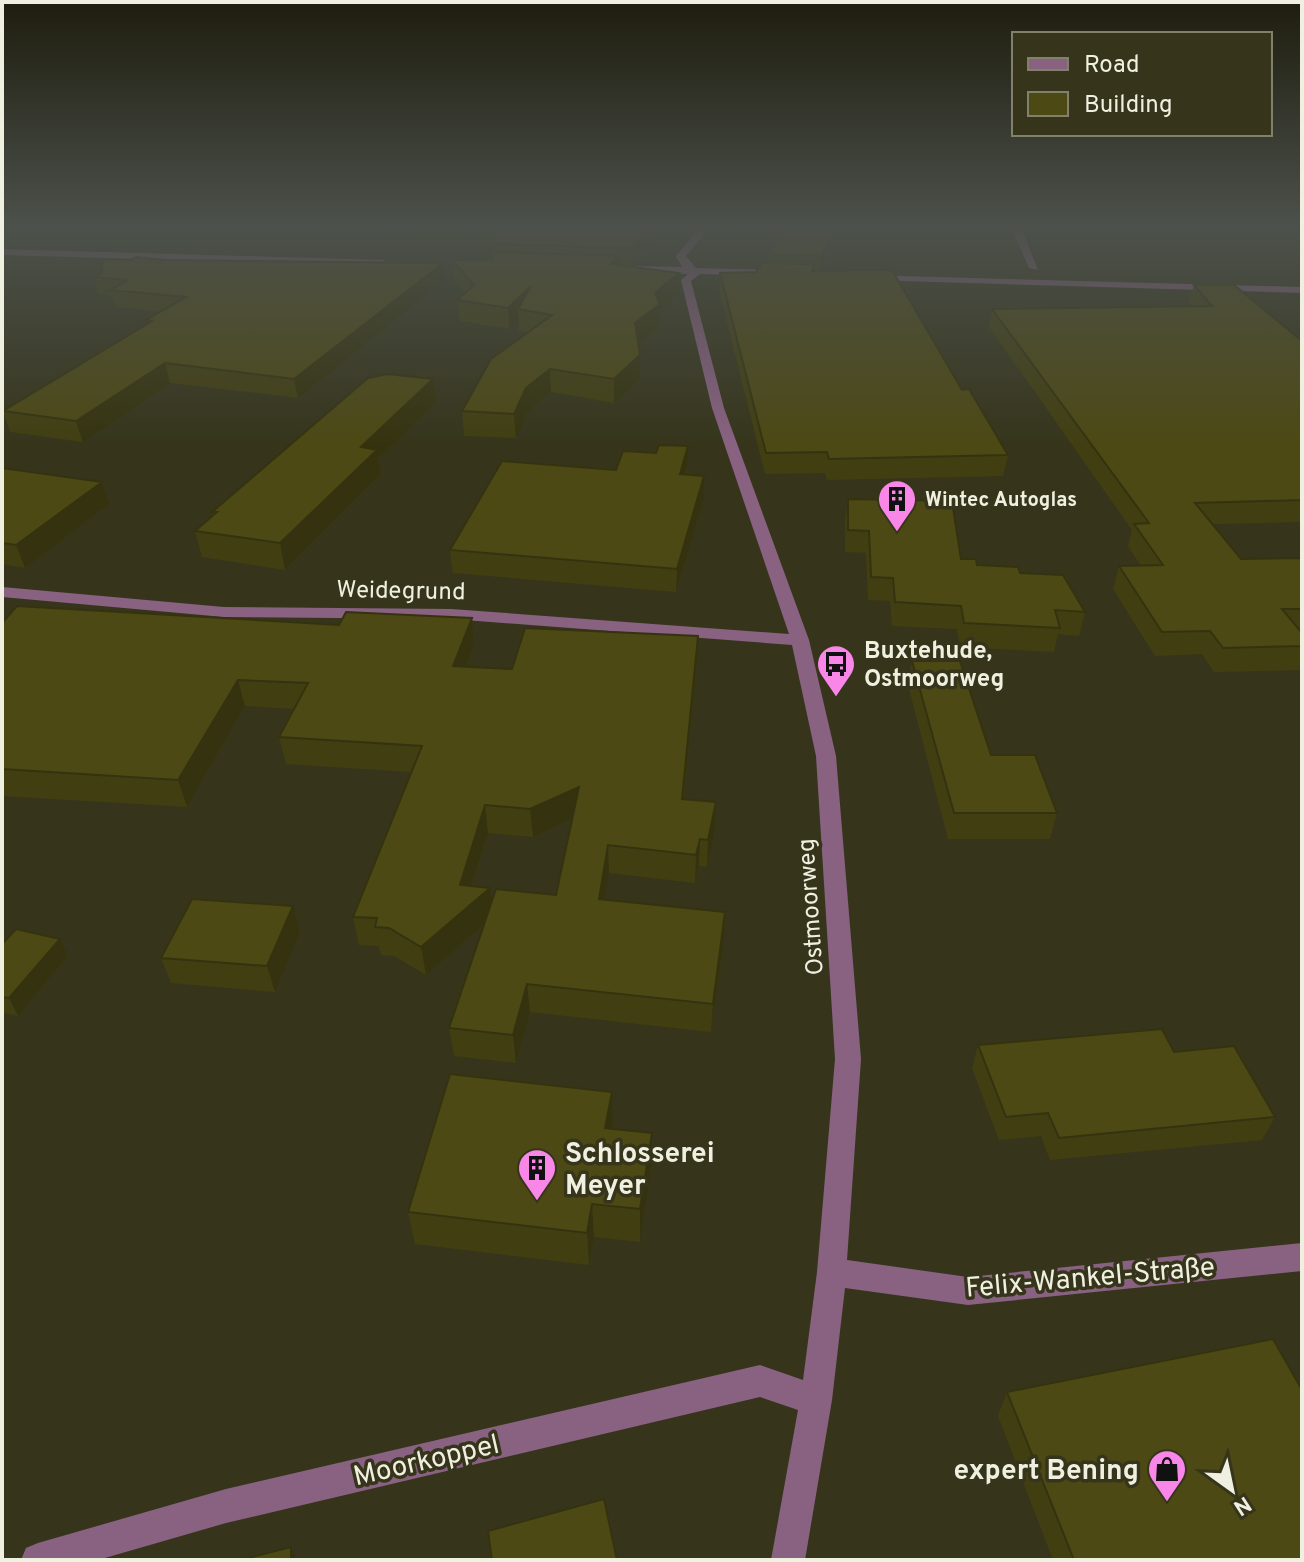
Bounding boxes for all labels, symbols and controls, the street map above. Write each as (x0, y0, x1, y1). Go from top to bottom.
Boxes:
legend (1012, 32, 1272, 136)
text: Road (1084, 51, 1140, 81)
text: Building (1084, 91, 1173, 121)
building icon: Wintec Autoglas (876, 478, 918, 533)
place label: Wintec Autoglas (925, 488, 1077, 514)
street label: Weidegrund (336, 576, 466, 608)
place label: Buxtehude, Ostmoorweg (864, 637, 1004, 695)
bus stop icon: Buxtehude, Ostmoorweg (815, 643, 857, 698)
street label: Ostmoorweg (792, 838, 832, 976)
place label: Schlosserei Meyer (565, 1137, 715, 1205)
building icon: Schlosserei Meyer (516, 1147, 558, 1202)
street label: Felix-Wankel-Straße (964, 1250, 1216, 1308)
street label: Moorkoppel (350, 1428, 503, 1496)
shop icon: expert Bening (1146, 1448, 1188, 1503)
north arrow (1192, 1450, 1272, 1530)
place label: expert Bening (953, 1454, 1139, 1490)
text: N (1228, 1489, 1256, 1520)

